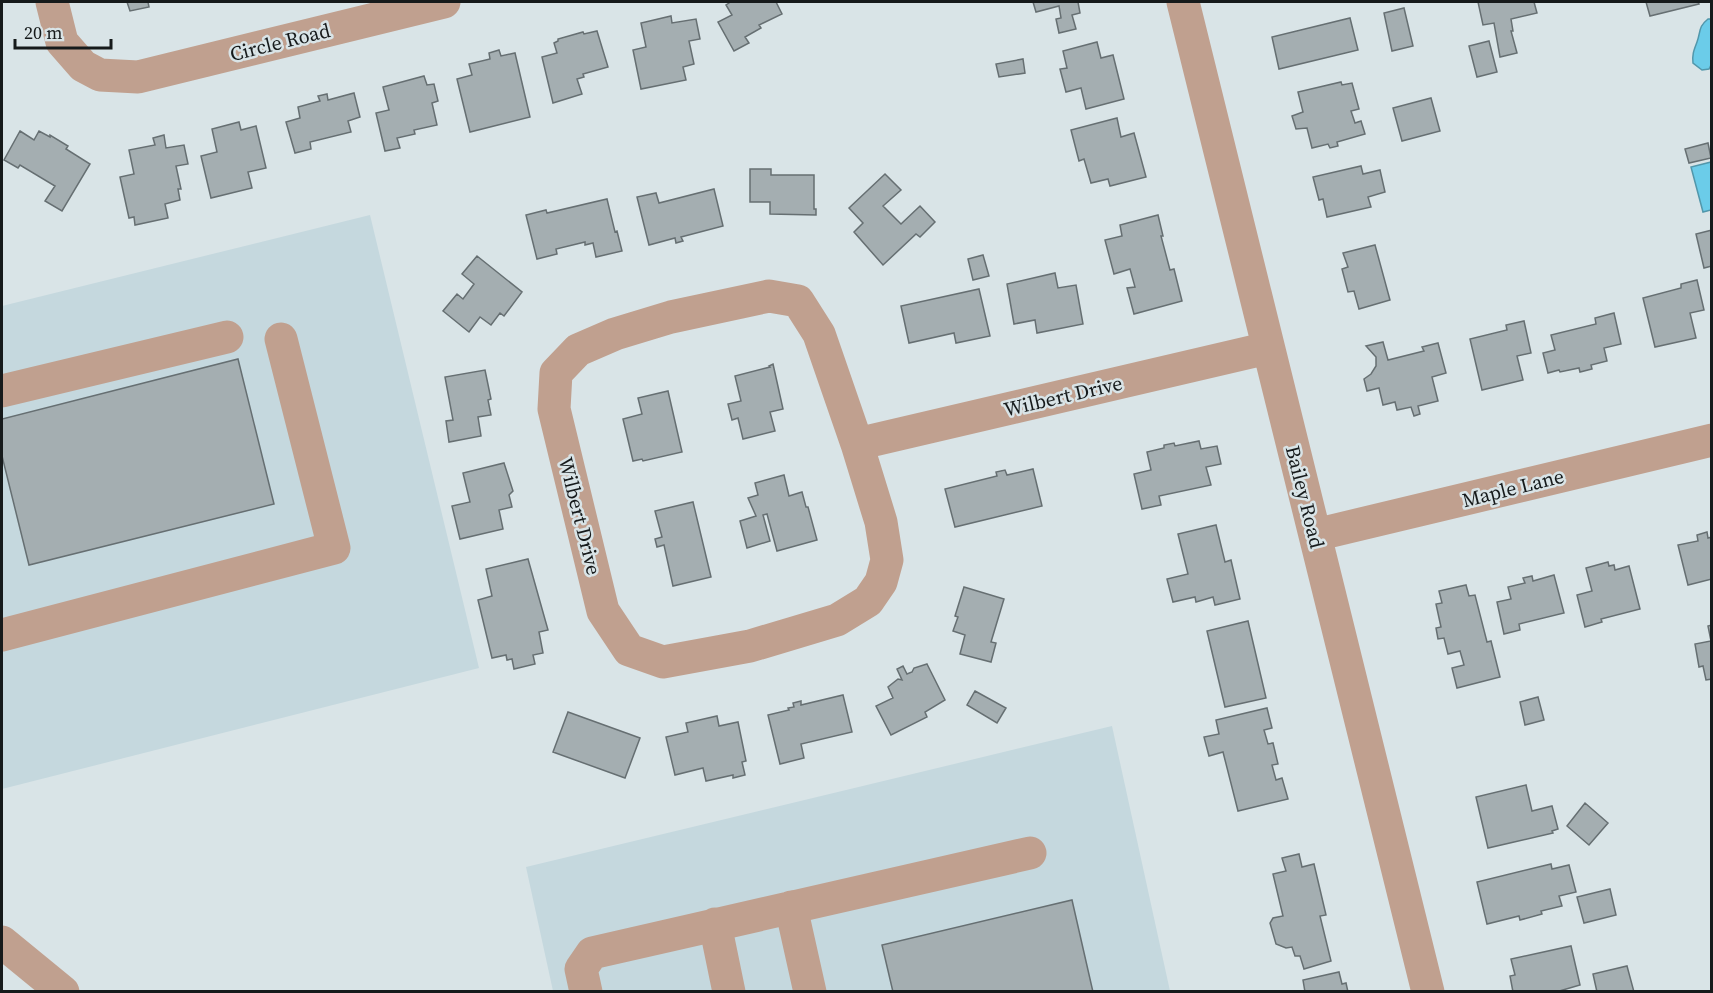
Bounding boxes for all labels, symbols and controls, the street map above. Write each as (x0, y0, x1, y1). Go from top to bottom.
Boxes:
scale bar (15, 12, 111, 50)
street label: Circle Road (227, 16, 334, 68)
text: 20 m (24, 20, 62, 45)
street label: Wilbert Drive (1001, 369, 1125, 423)
street label: Bailey Road (1279, 443, 1331, 552)
street label: Wilbert Drive (552, 454, 608, 578)
street label: Maple Lane (1459, 462, 1567, 514)

